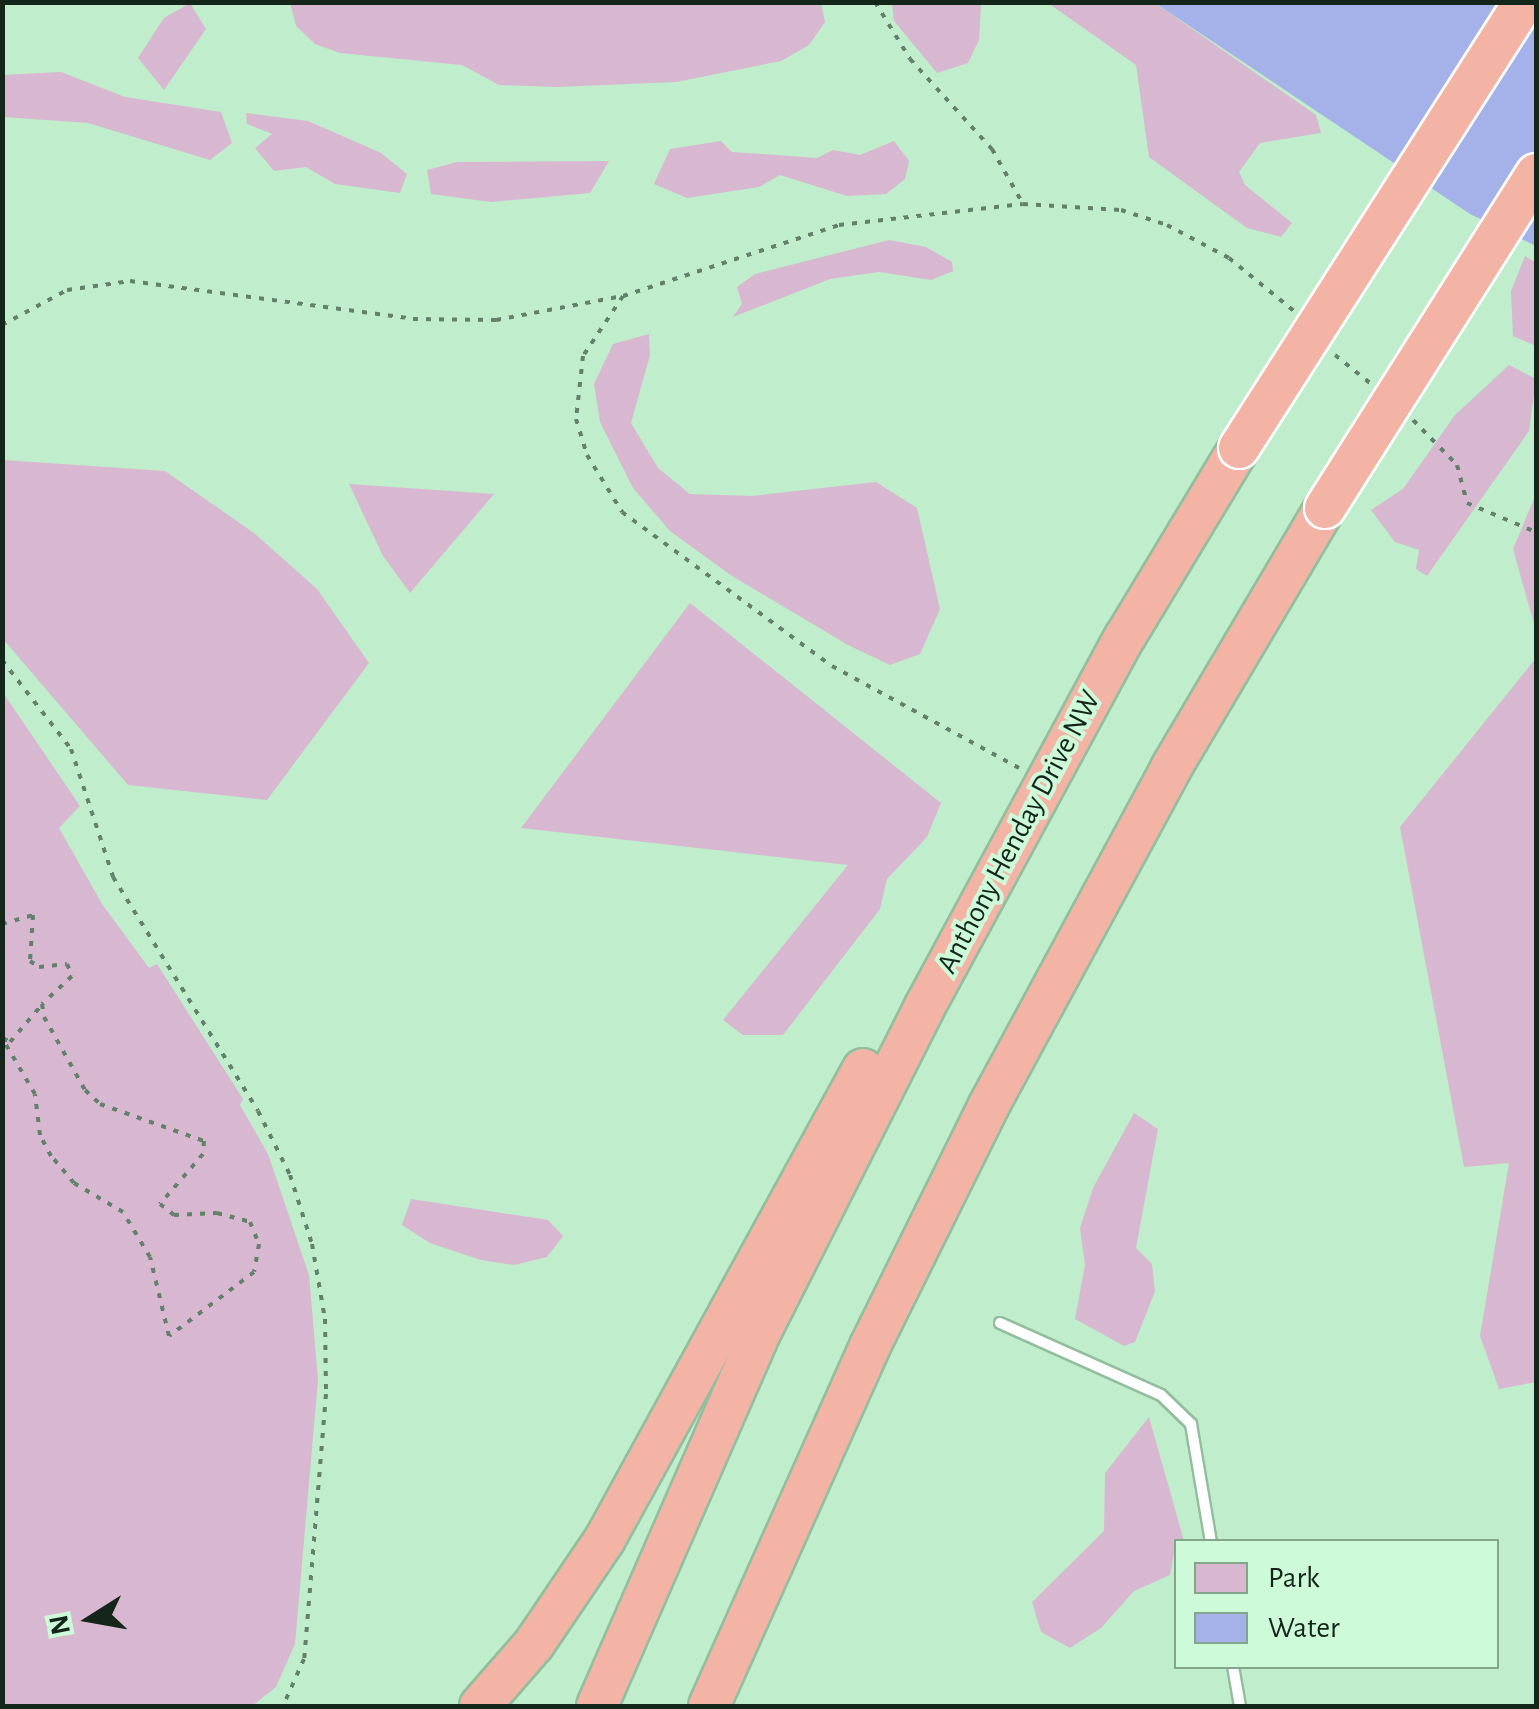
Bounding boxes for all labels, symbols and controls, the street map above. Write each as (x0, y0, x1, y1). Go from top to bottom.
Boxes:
street label: Anthony Henday Drive NW (929, 685, 1109, 979)
legend (1174, 1539, 1499, 1669)
text: Park (1268, 1563, 1320, 1593)
north arrow (40, 1569, 140, 1669)
text: N (45, 1612, 76, 1637)
text: Water (1268, 1613, 1340, 1643)

